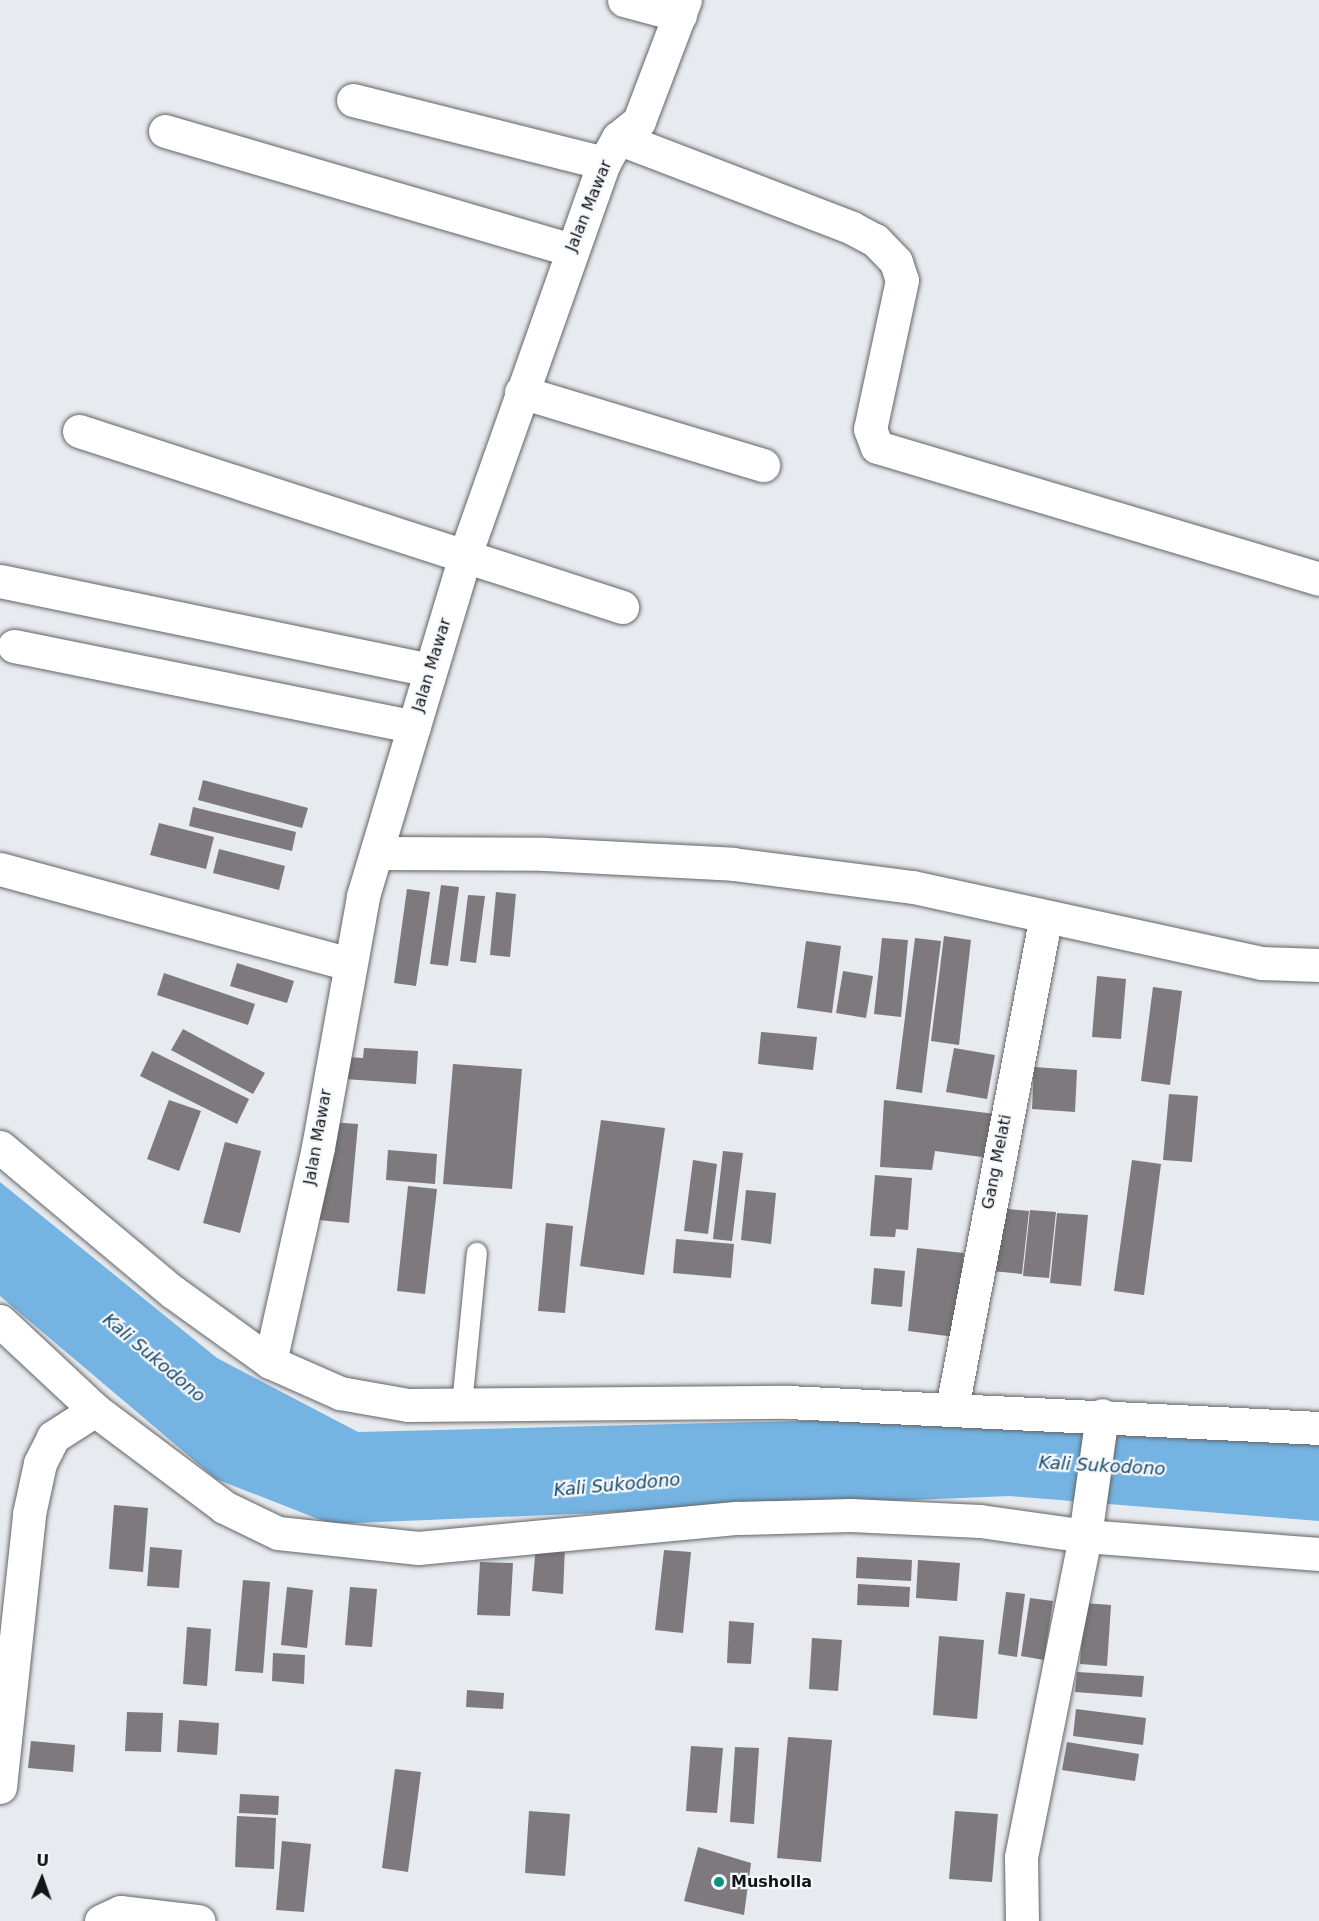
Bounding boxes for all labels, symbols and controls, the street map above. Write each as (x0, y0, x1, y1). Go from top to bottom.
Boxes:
street label: Jalan Mawar (562, 157, 616, 255)
street label: Jalan Mawar (409, 616, 455, 714)
street label: Jalan Mawar (300, 1088, 336, 1186)
street label: Gang Melati (978, 1113, 1016, 1211)
water label: Kali Sukodono (98, 1309, 210, 1407)
water label: Kali Sukodono (1038, 1452, 1166, 1480)
water label: Kali Sukodono (553, 1469, 681, 1501)
north arrow (12, 1849, 72, 1909)
text: U (36, 1851, 49, 1870)
place label: Musholla (731, 1872, 812, 1892)
marker: Musholla (712, 1875, 726, 1889)

